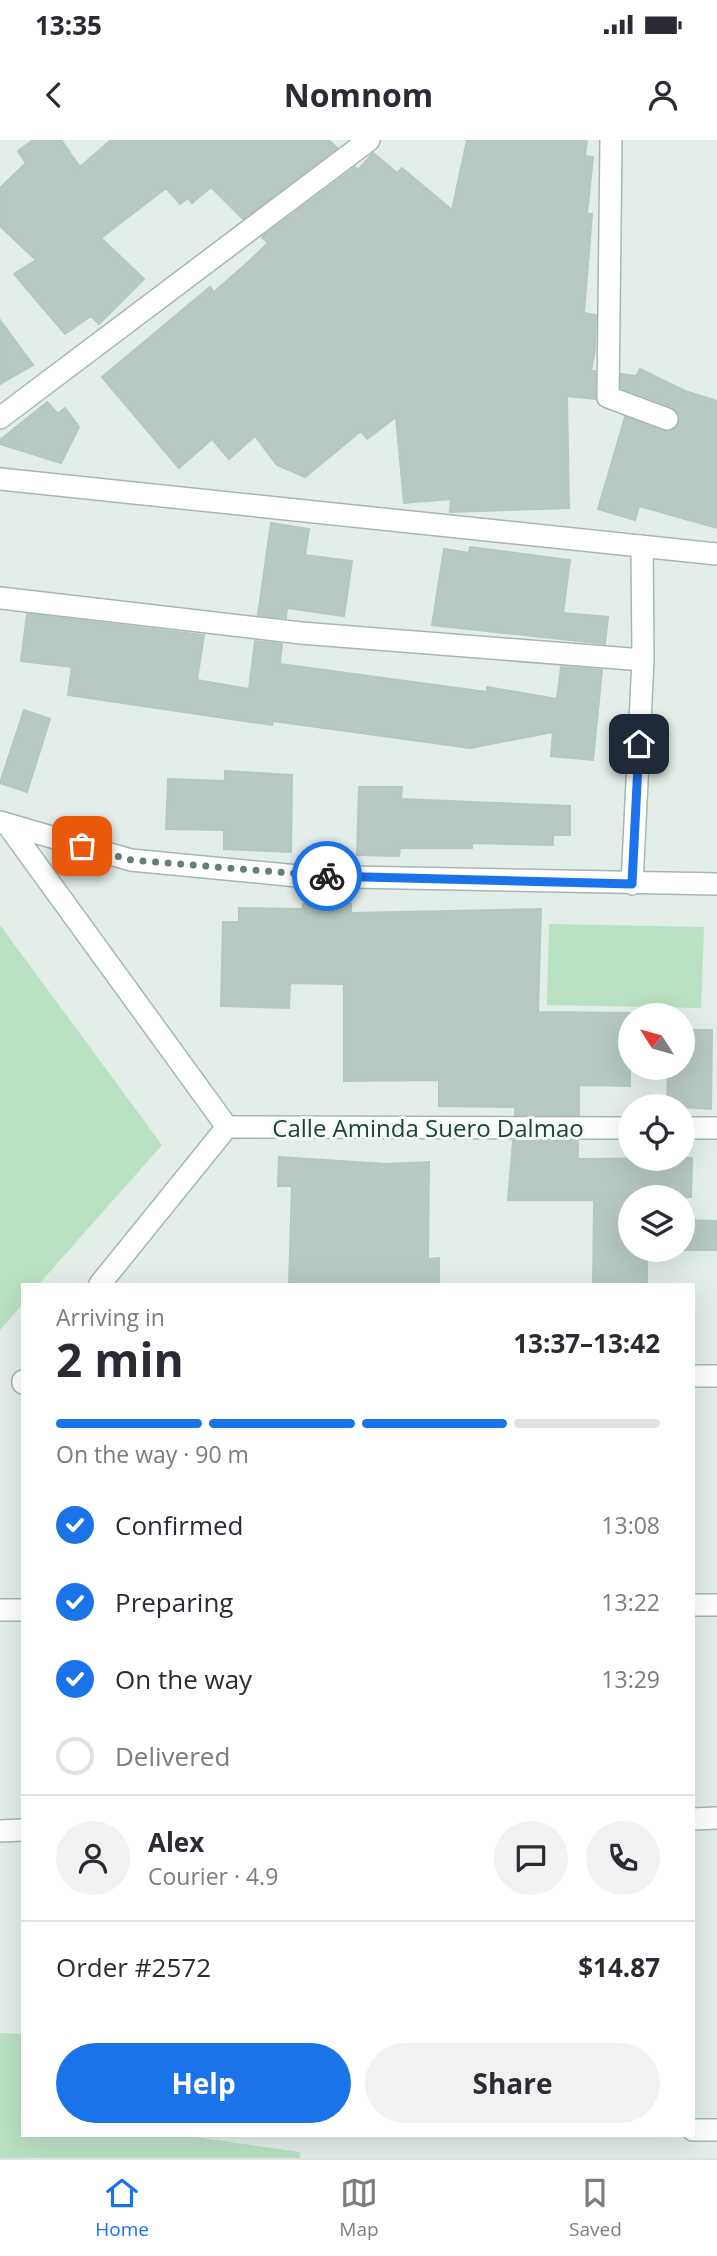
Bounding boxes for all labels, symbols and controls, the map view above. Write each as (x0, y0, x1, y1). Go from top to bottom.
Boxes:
text: 13:35 (35, 7, 102, 43)
text: Nomnom (284, 73, 433, 116)
icon: back (35, 76, 73, 114)
icon: person (644, 76, 682, 114)
pin (609, 714, 669, 774)
icon: home (620, 725, 658, 763)
pin (52, 816, 112, 876)
icon: bag (63, 827, 101, 865)
courier (292, 841, 362, 911)
icon: bike (308, 857, 346, 895)
north arrow (618, 1003, 695, 1080)
map controls (618, 1003, 695, 1262)
button: locate (618, 1094, 695, 1171)
street label: Calle Aminda Suero Dalmao (272, 1111, 584, 1144)
button: layers (618, 1185, 695, 1262)
text: Arriving in (56, 1301, 165, 1333)
text: 13:37–13:42 (513, 1325, 660, 1361)
text: 2 min (56, 1328, 184, 1390)
text: On the way · 90 m (56, 1438, 249, 1470)
icon: check (56, 1506, 94, 1544)
text: Confirmed (115, 1507, 243, 1543)
text: 13:08 (601, 1509, 660, 1541)
icon: check (56, 1583, 94, 1621)
text: Preparing (115, 1584, 233, 1620)
text: 13:22 (601, 1586, 660, 1618)
icon: check (56, 1660, 94, 1698)
text: On the way (115, 1661, 252, 1697)
text: 13:29 (601, 1663, 660, 1695)
text: Delivered (115, 1738, 230, 1774)
button: person (56, 1821, 130, 1895)
button: chat (494, 1821, 568, 1895)
button: phone (586, 1821, 660, 1895)
text: Alex (148, 1824, 204, 1860)
text: Courier · 4.9 (148, 1860, 278, 1892)
text: Order #2572 (56, 1949, 211, 1985)
text: $14.87 (578, 1949, 660, 1985)
button: Help (56, 2043, 351, 2123)
button: Share (365, 2043, 660, 2123)
tab: Home (95, 2174, 149, 2242)
tab: Map (339, 2174, 379, 2242)
tab: Saved (569, 2174, 622, 2242)

